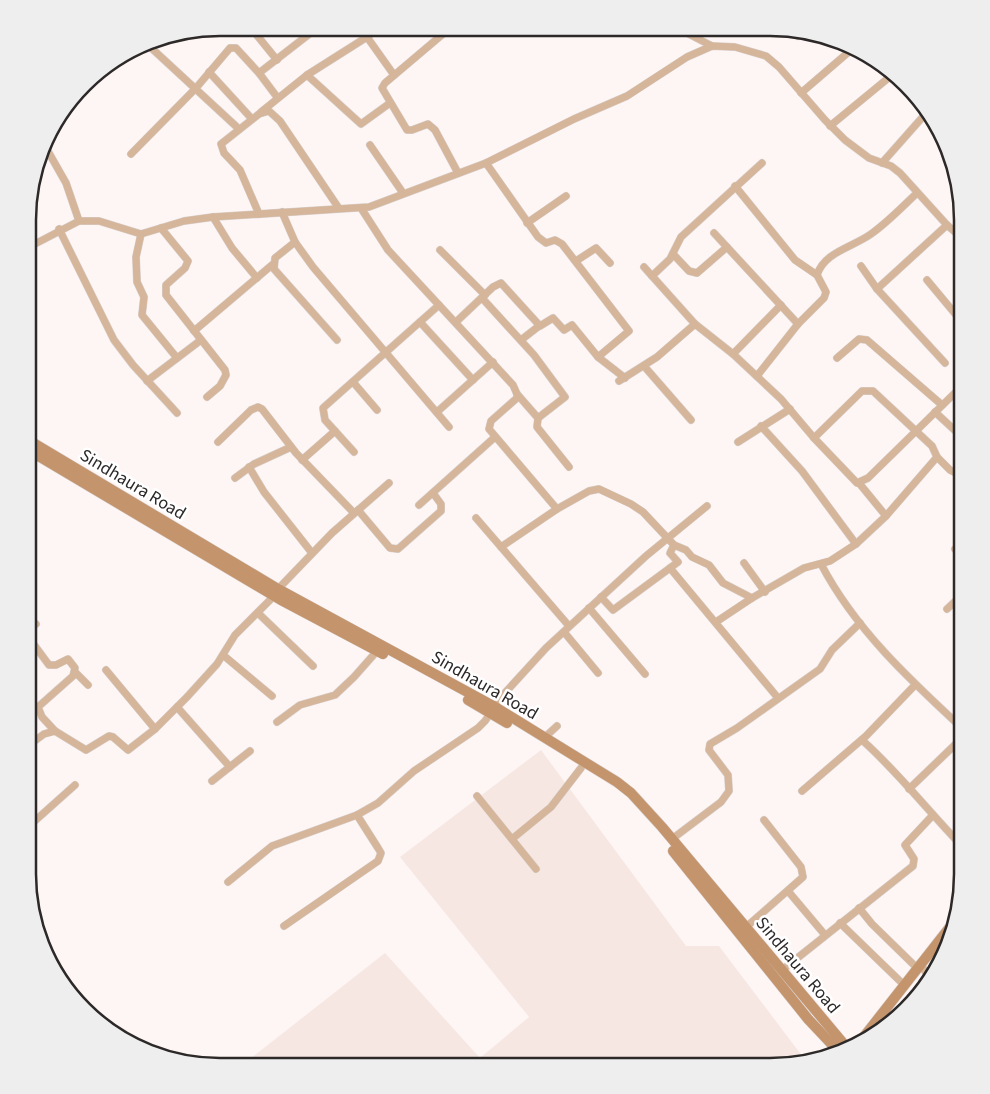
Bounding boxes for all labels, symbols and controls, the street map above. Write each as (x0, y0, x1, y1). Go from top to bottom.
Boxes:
street label: Sindhaura Road (75, 443, 190, 526)
street label: Sindhaura Road (427, 645, 543, 726)
street label: Sindhaura Road (750, 911, 846, 1019)

